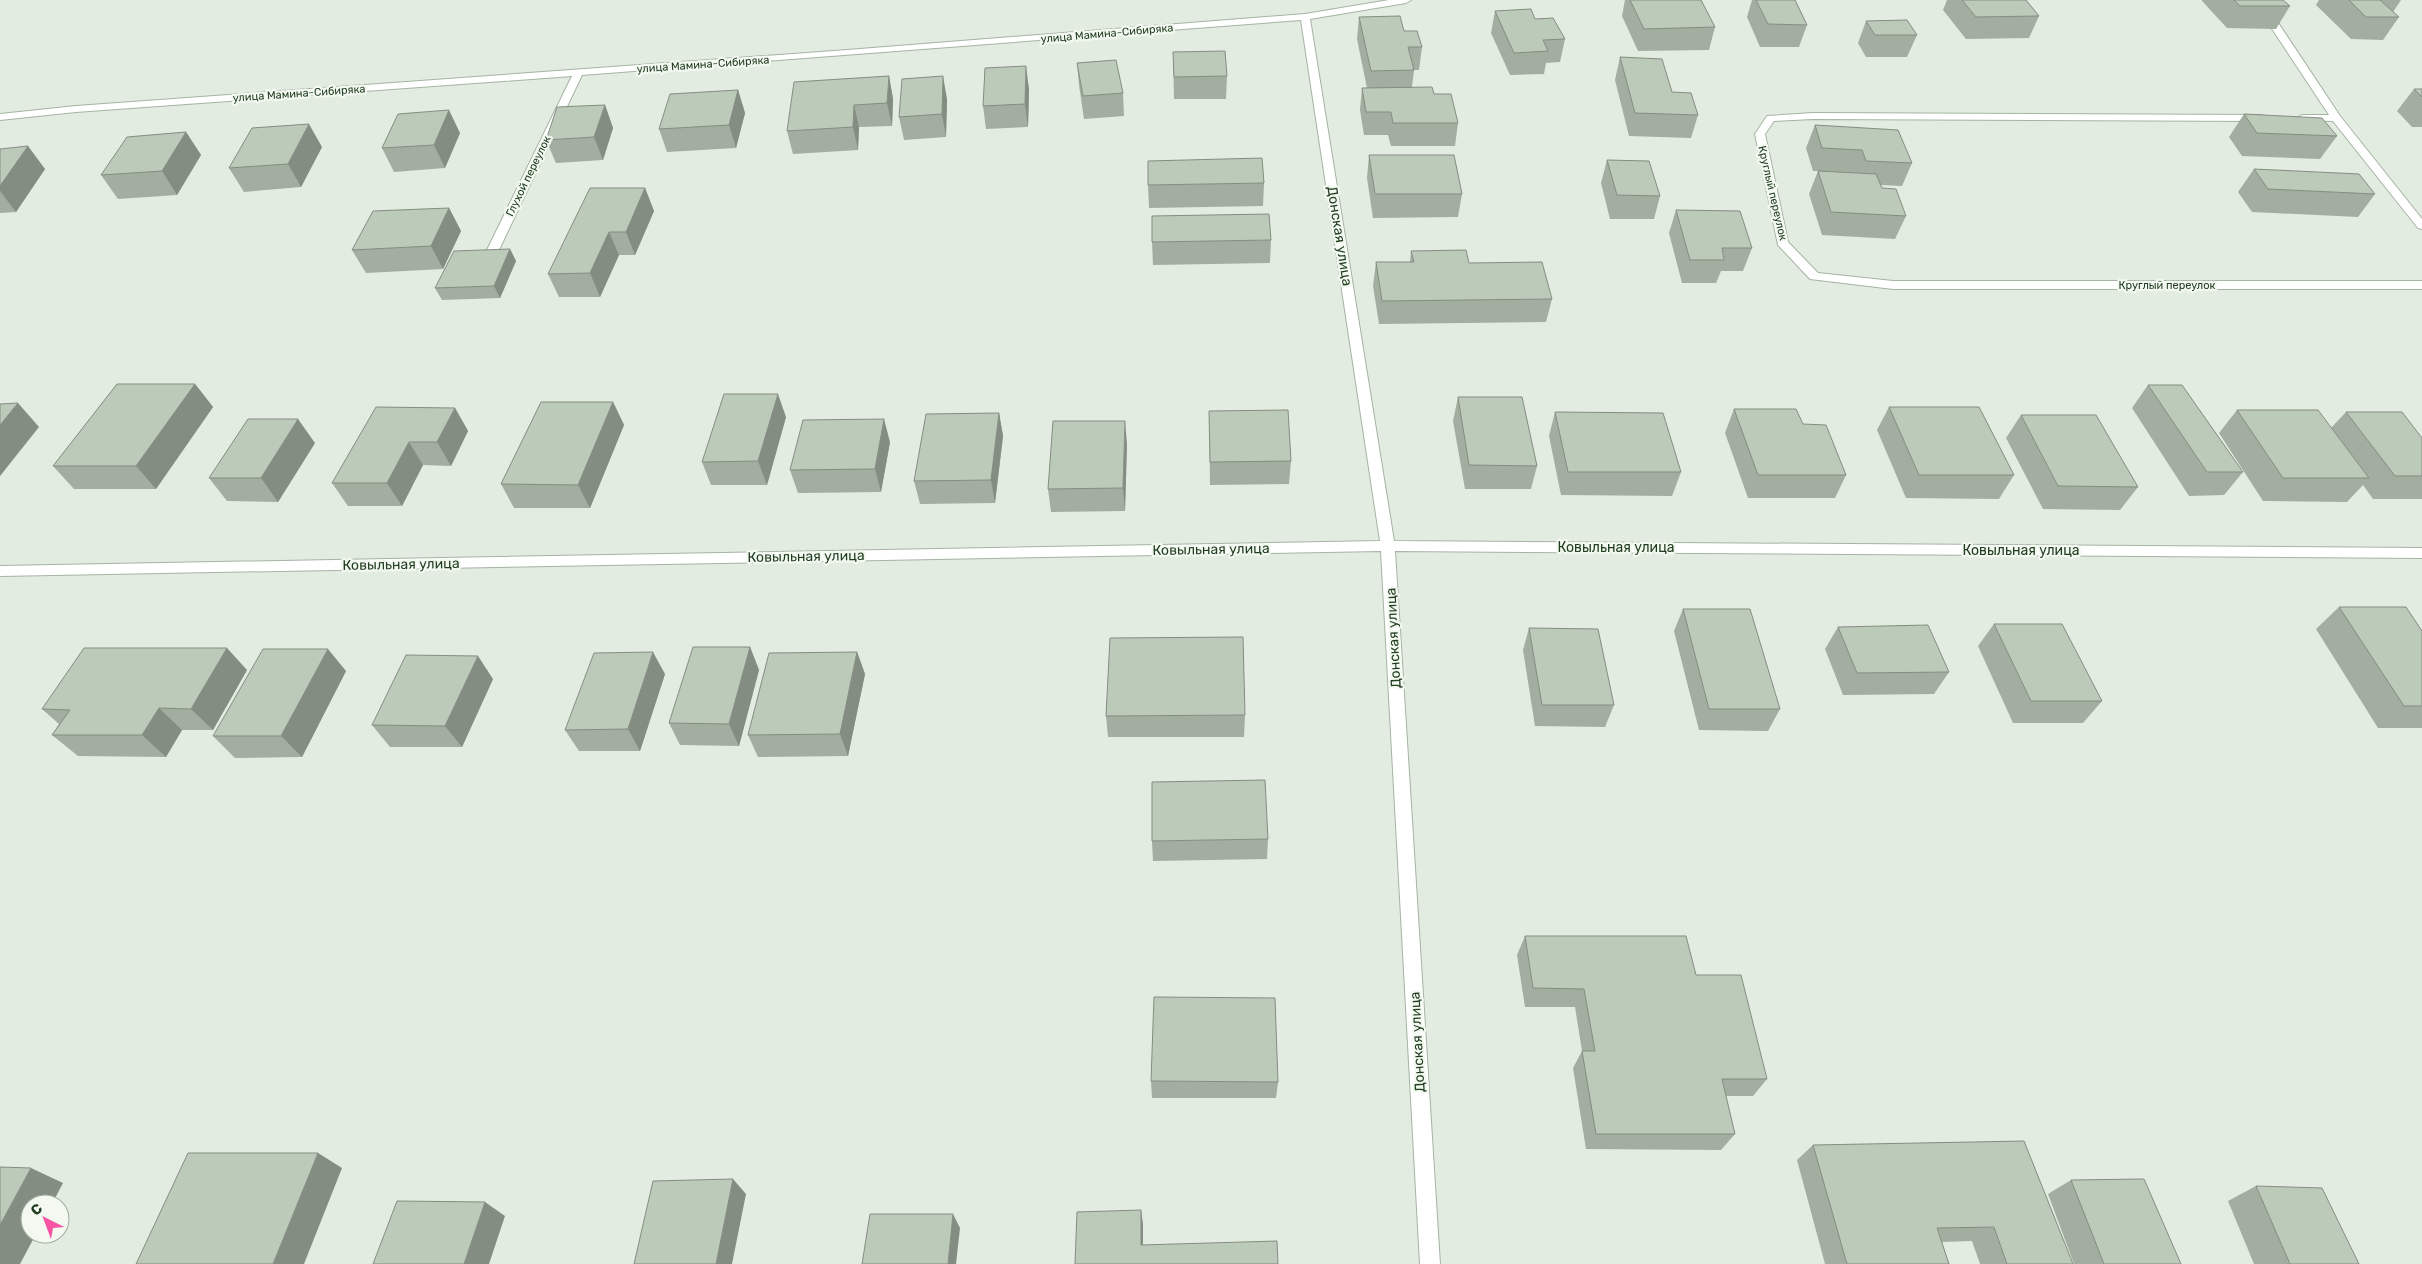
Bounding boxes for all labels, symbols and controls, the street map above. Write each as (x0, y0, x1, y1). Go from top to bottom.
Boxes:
street label: улица Мамина-Сибиряка (1040, 21, 1174, 46)
street label: улица Мамина-Сибиряка (636, 53, 770, 76)
street label: улица Мамина-Сибиряка (232, 82, 366, 105)
street label: Глухой переулок (503, 134, 554, 219)
street label: Круглый переулок (1755, 144, 1790, 242)
street label: Донская улица (1323, 185, 1356, 287)
street label: Круглый переулок (2119, 279, 2216, 292)
street label: Ковыльная улица (1557, 539, 1675, 556)
street label: Ковыльная улица (1152, 540, 1270, 559)
street label: Ковыльная улица (1962, 542, 2080, 559)
street label: Ковыльная улица (747, 547, 865, 566)
street label: Ковыльная улица (342, 555, 460, 574)
street label: Донская улица (1382, 587, 1405, 689)
street label: Донская улица (1406, 991, 1429, 1093)
north arrow (20, 1194, 70, 1244)
text: С (27, 1200, 46, 1219)

